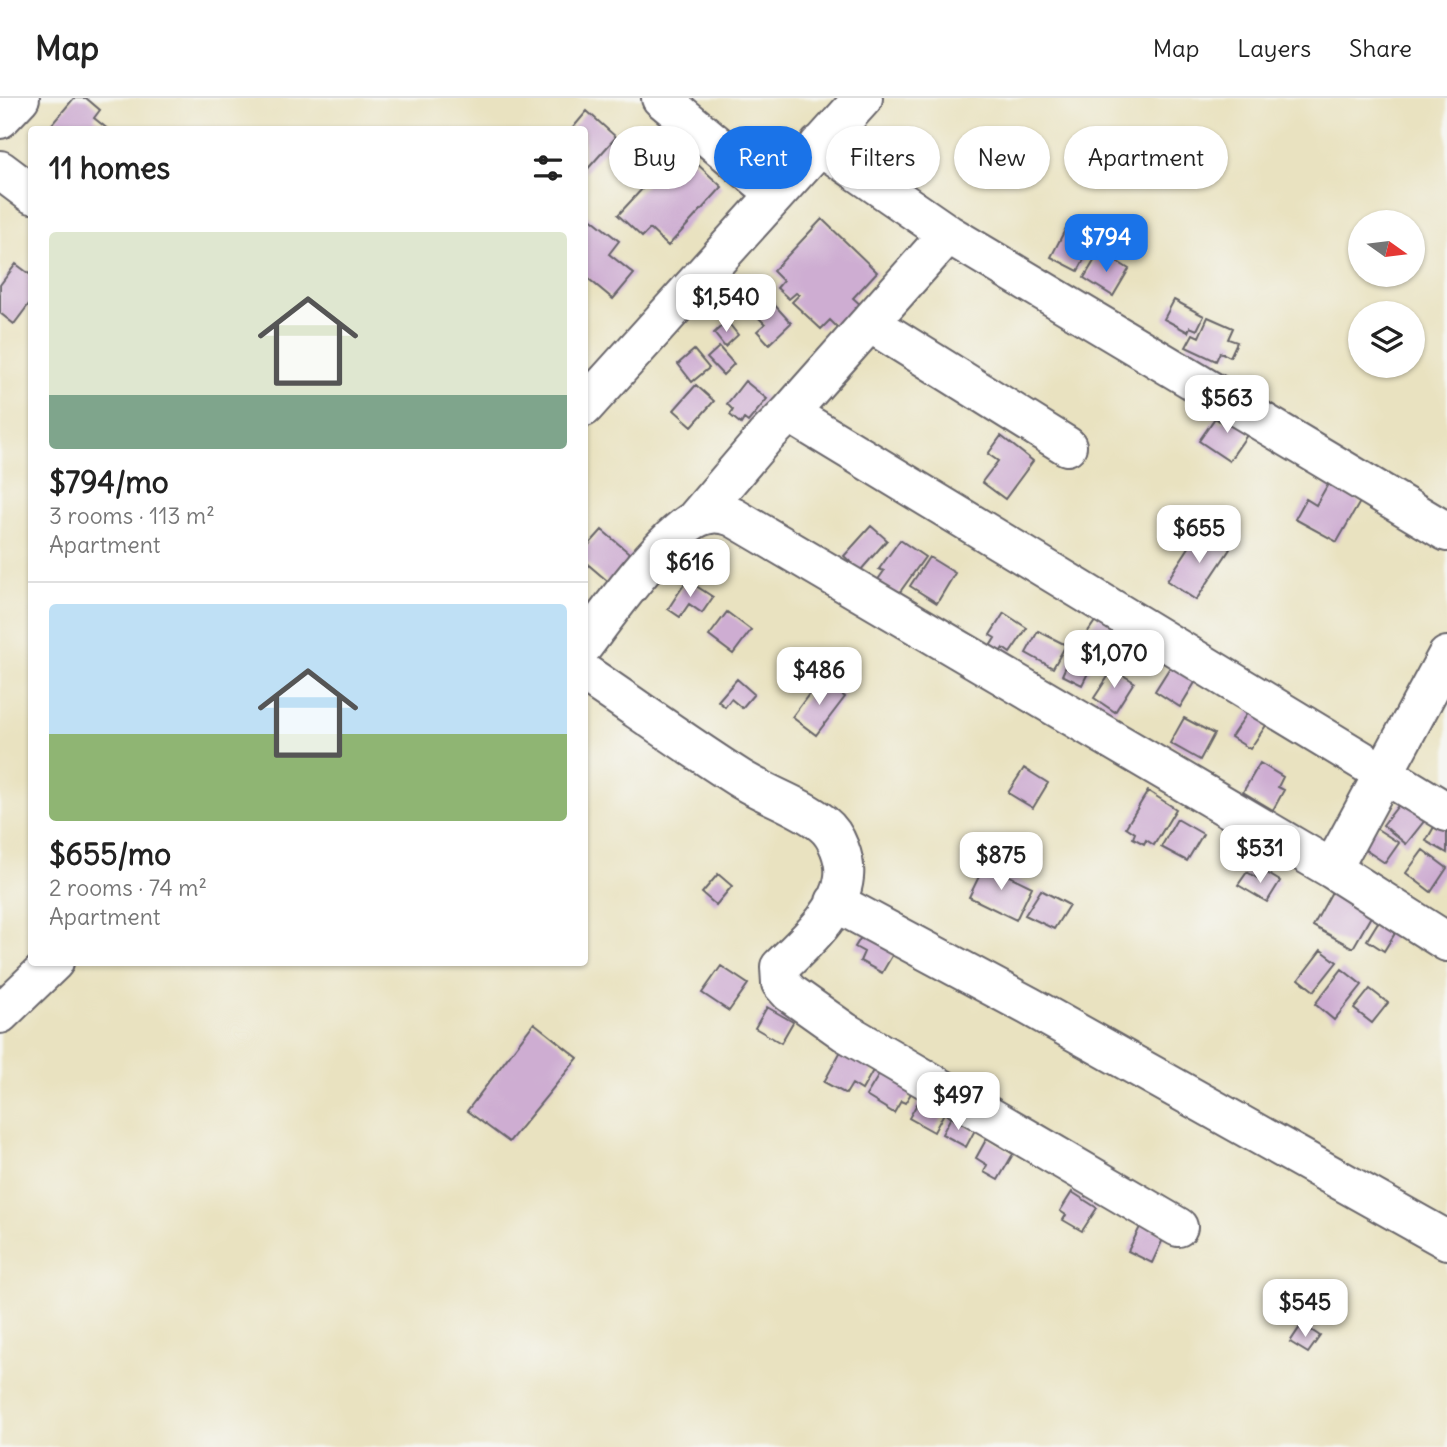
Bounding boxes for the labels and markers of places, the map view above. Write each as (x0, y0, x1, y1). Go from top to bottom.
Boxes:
pin: $794 (1065, 214, 1147, 274)
pin: $1,540 (669, 274, 783, 334)
pin: $563 (1186, 376, 1268, 435)
pin: $655 (1158, 505, 1240, 565)
pin: $616 (649, 540, 731, 599)
pin: $1,070 (1057, 630, 1171, 690)
pin: $486 (778, 648, 860, 707)
pin: $531 (1219, 826, 1301, 885)
pin: $875 (960, 832, 1042, 892)
pin: $497 (917, 1072, 999, 1132)
pin: $545 (1264, 1280, 1346, 1339)

